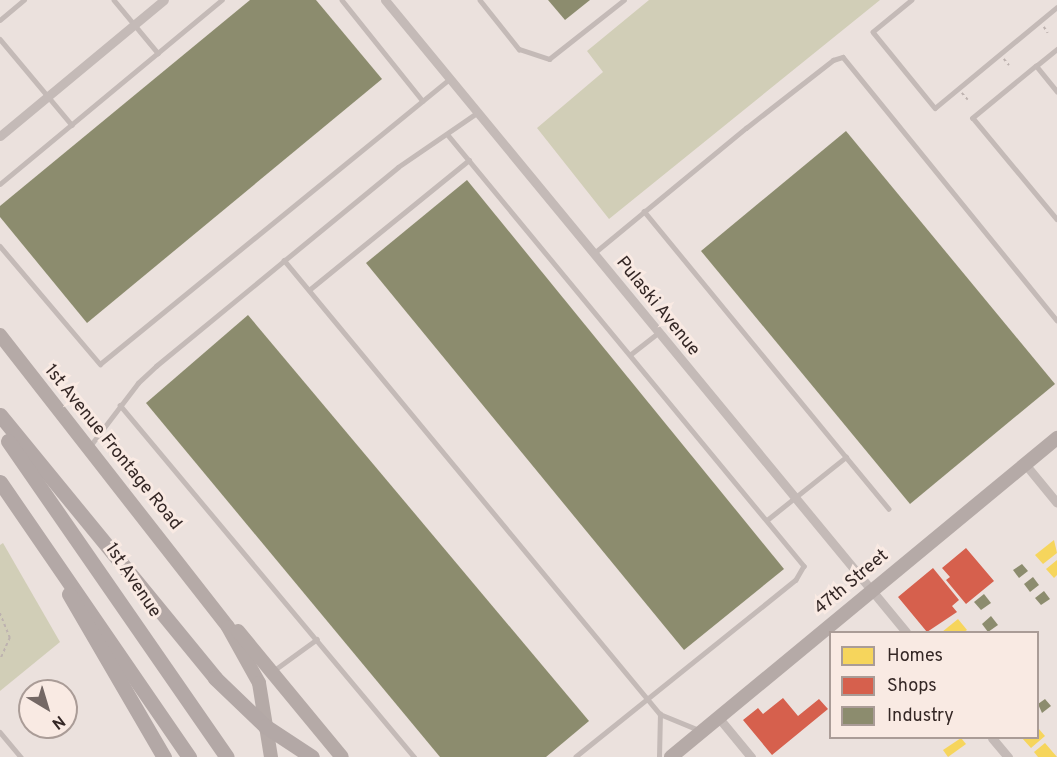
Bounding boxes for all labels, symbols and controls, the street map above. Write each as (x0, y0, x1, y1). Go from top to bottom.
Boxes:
street label: Pulaski Avenue (610, 253, 704, 361)
street label: 1st Avenue Frontage Road (38, 361, 186, 535)
street label: 1st Avenue (99, 539, 165, 623)
street label: 47th Street (811, 546, 893, 620)
legend (829, 631, 1039, 739)
text: Homes (887, 645, 943, 668)
text: Shops (887, 675, 937, 698)
north arrow (18, 679, 78, 739)
text: Industry (887, 705, 954, 728)
text: N (47, 710, 69, 733)

